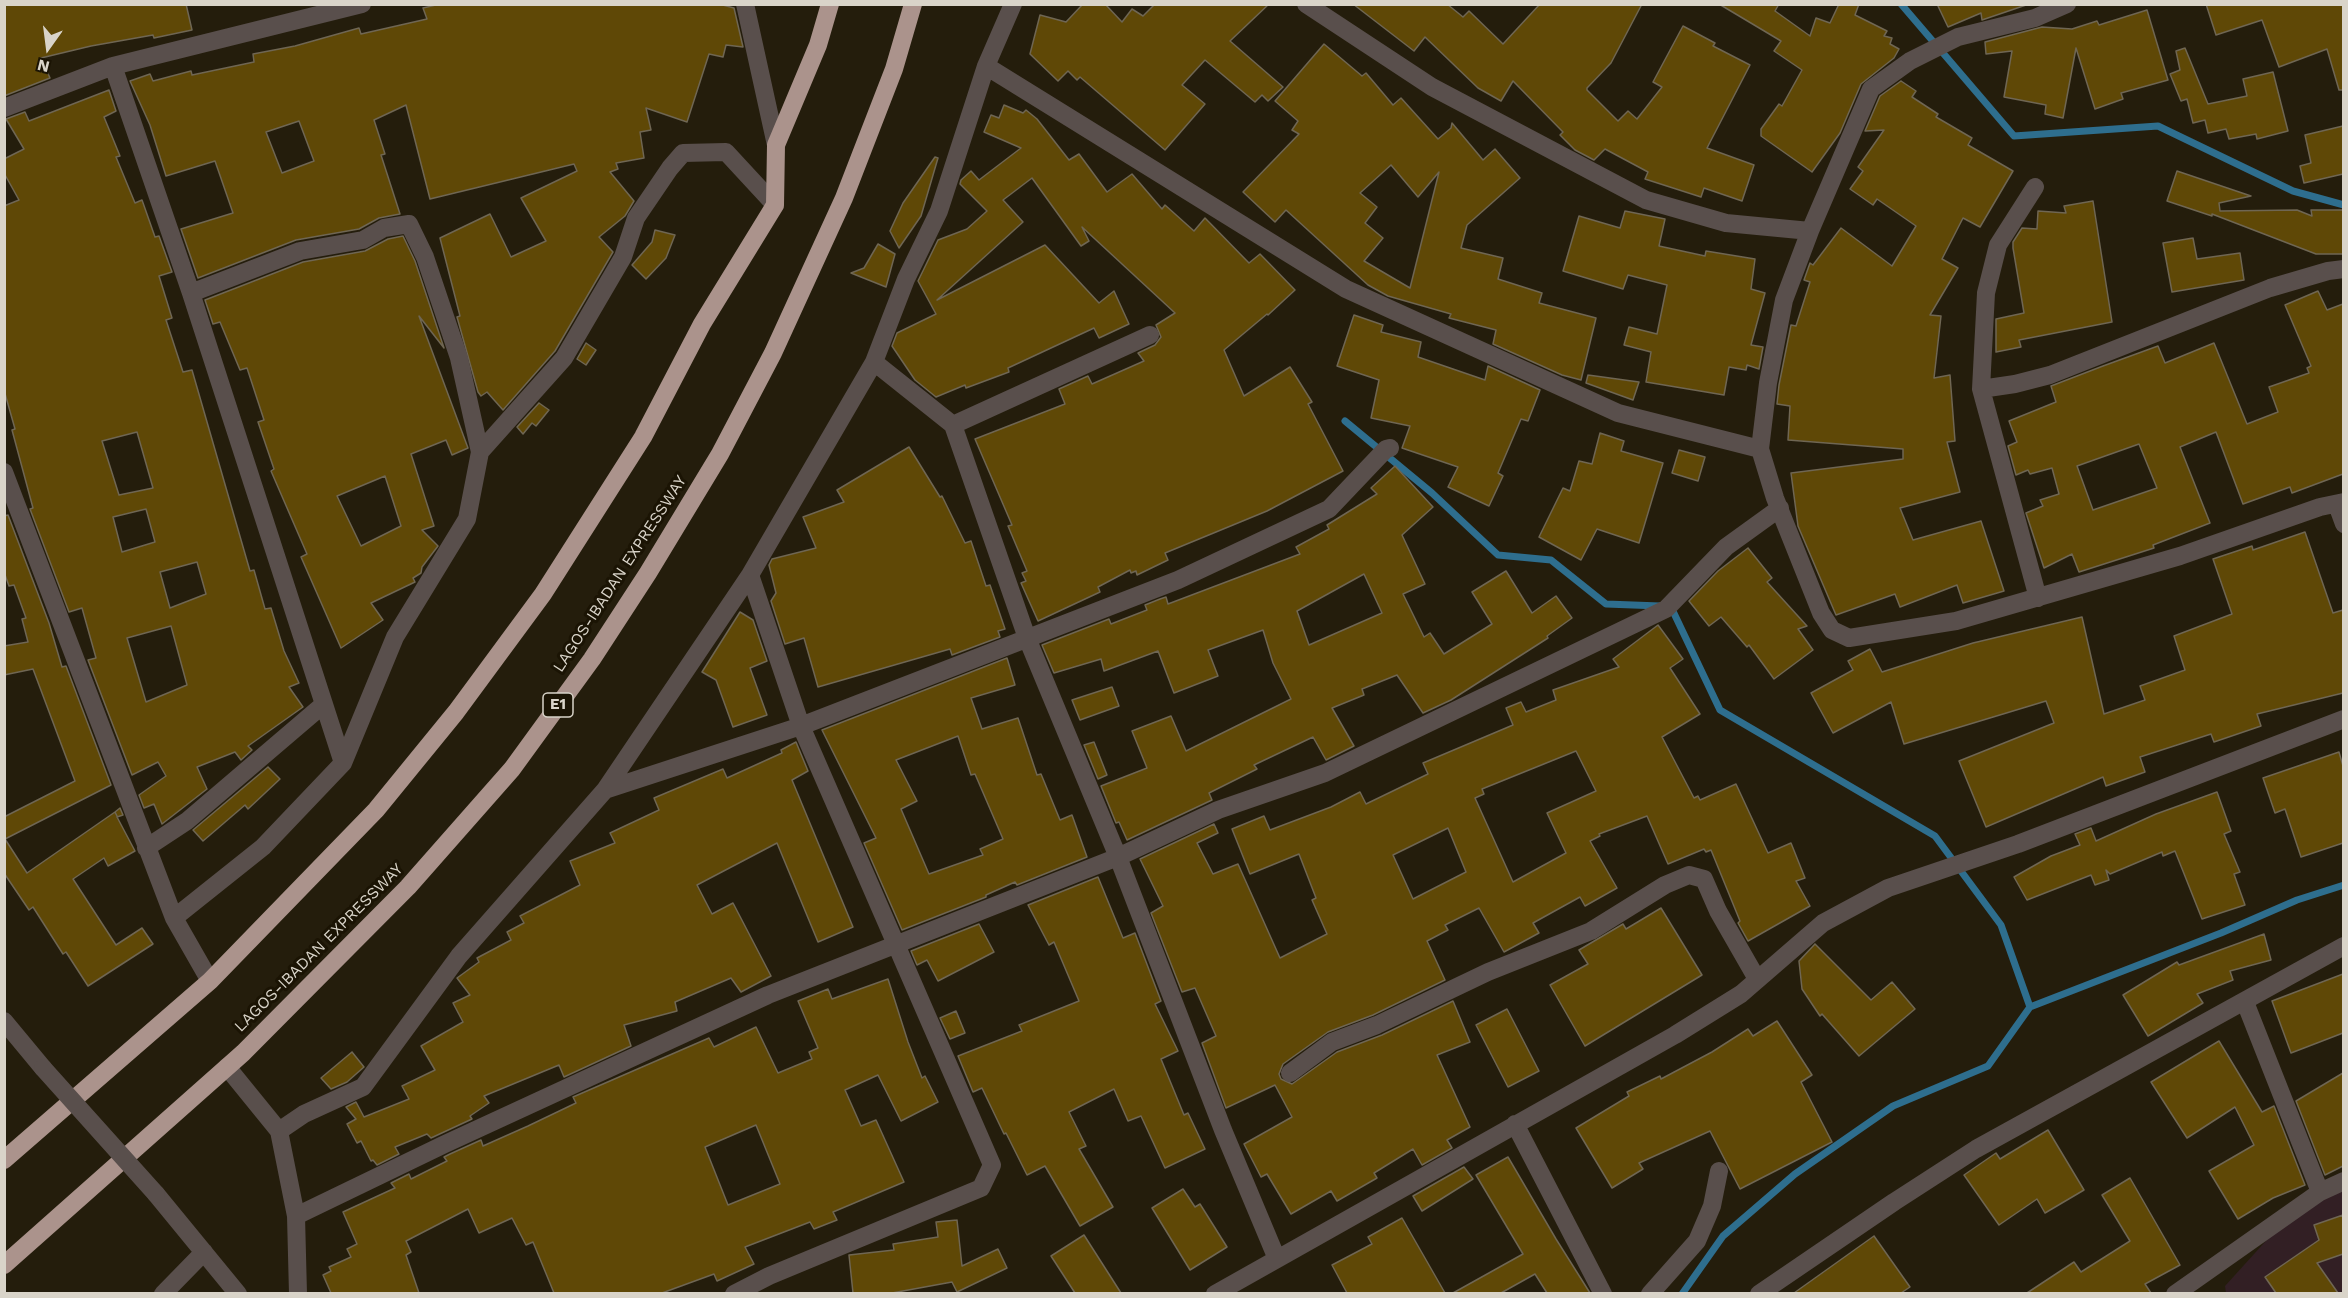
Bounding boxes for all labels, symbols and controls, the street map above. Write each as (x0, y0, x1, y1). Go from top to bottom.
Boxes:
north arrow (18, 18, 78, 78)
text: N (35, 55, 52, 77)
street label: LAGOS-IBADAN EXPRESSWAY (549, 472, 691, 676)
road number: E1 (543, 693, 573, 717)
street label: LAGOS-IBADAN EXPRESSWAY (231, 860, 407, 1036)

